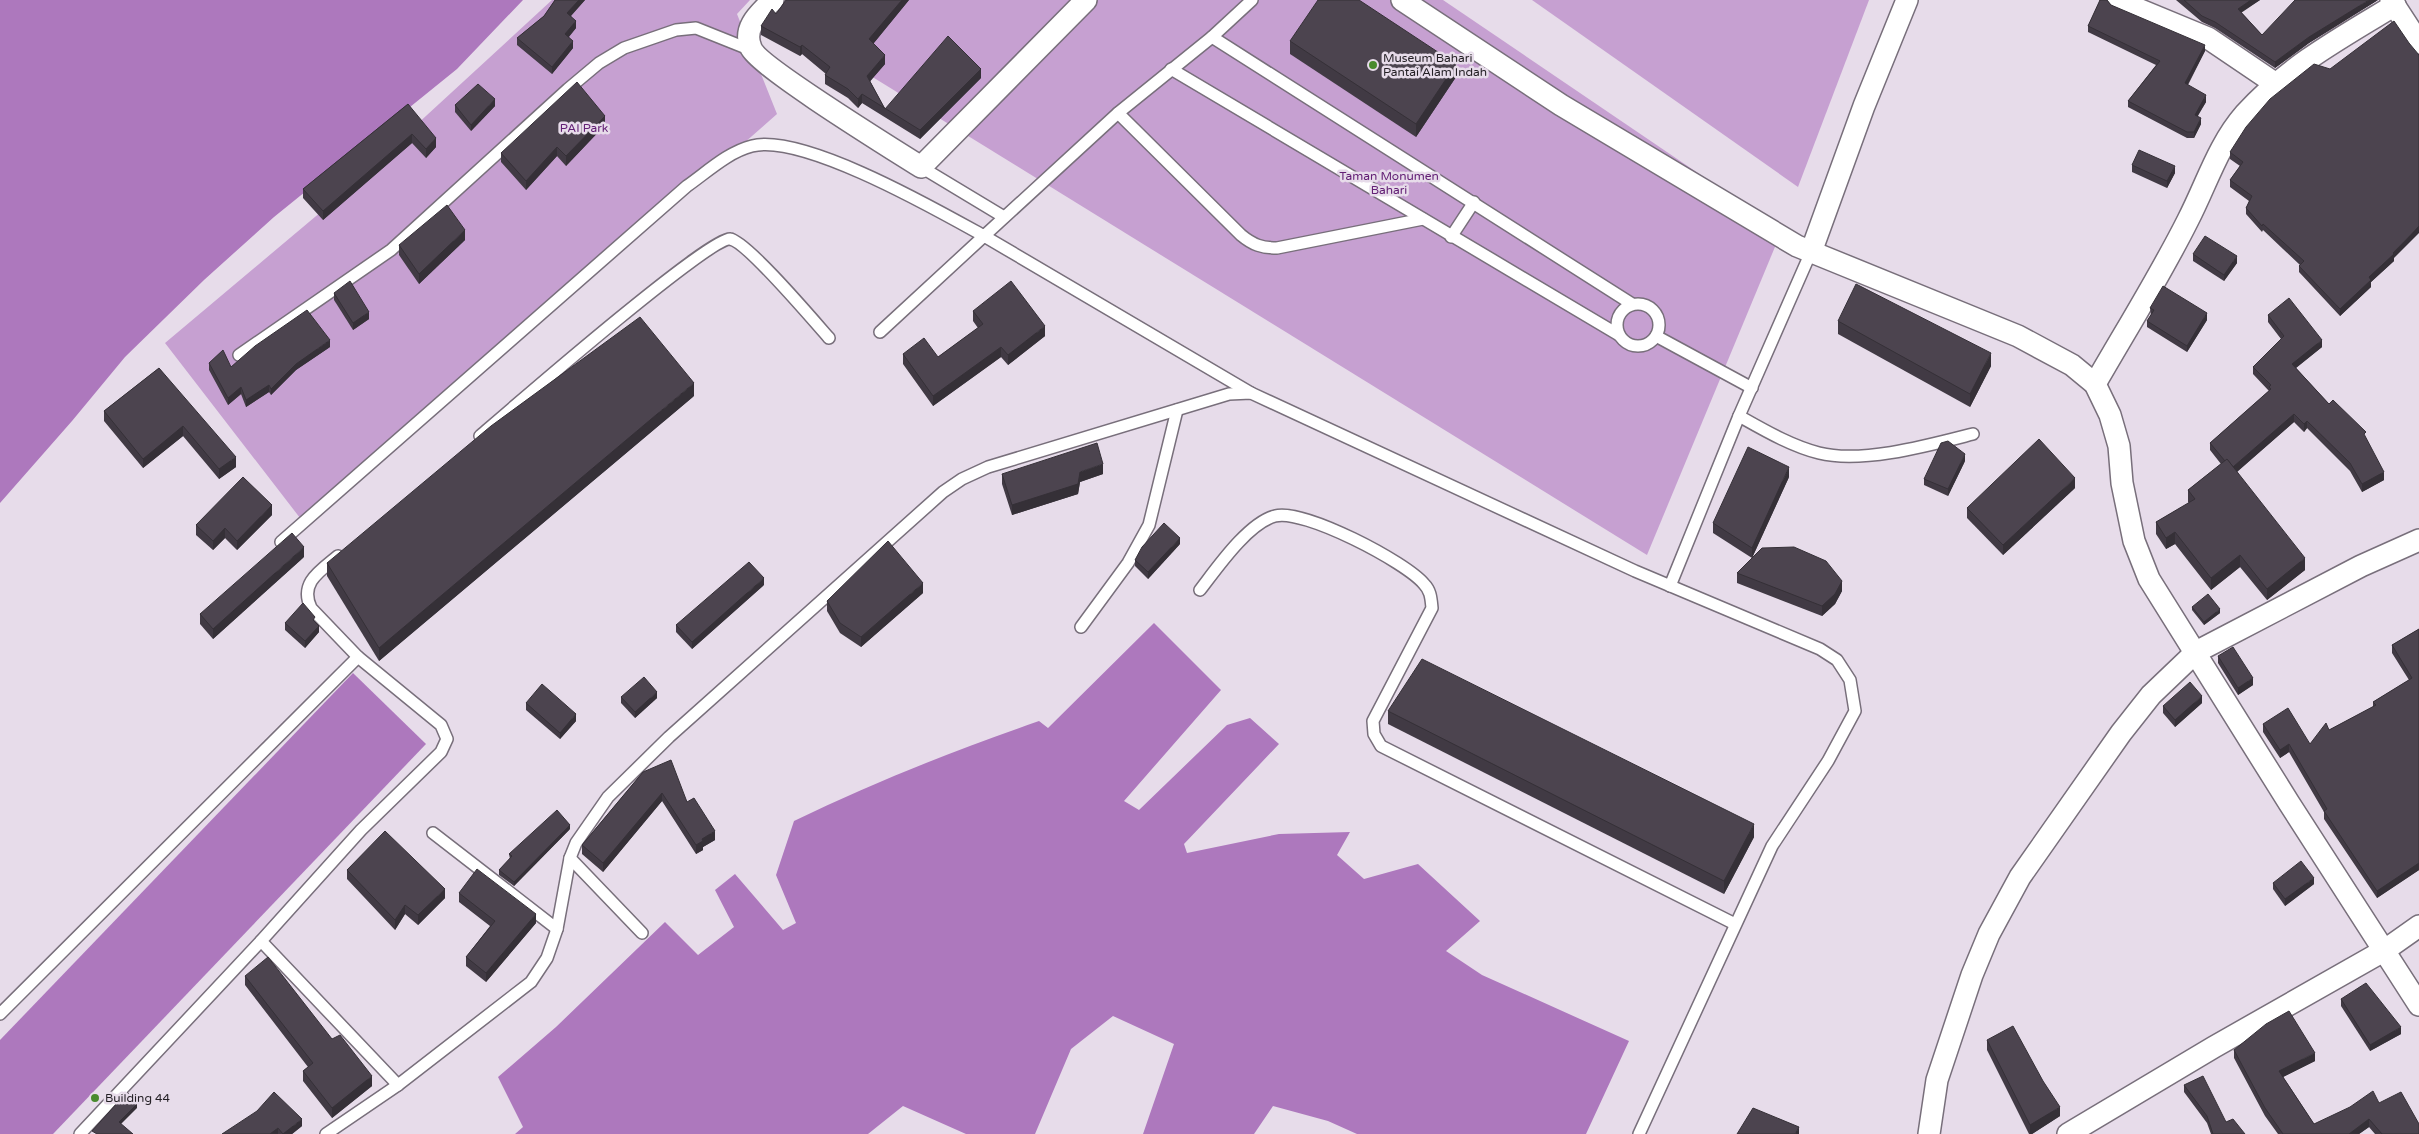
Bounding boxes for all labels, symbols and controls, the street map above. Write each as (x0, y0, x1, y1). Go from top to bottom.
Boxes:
place label: Museum Bahari Pantai Alam Indah (1383, 51, 1487, 79)
marker: Museum Bahari Pantai Alam Indah (1367, 59, 1379, 71)
park label: PAI Park (560, 121, 609, 135)
park label: Taman Monumen Bahari (1339, 169, 1439, 197)
place label: Building 44 (105, 1091, 171, 1105)
marker: Building 44 (89, 1092, 101, 1104)

